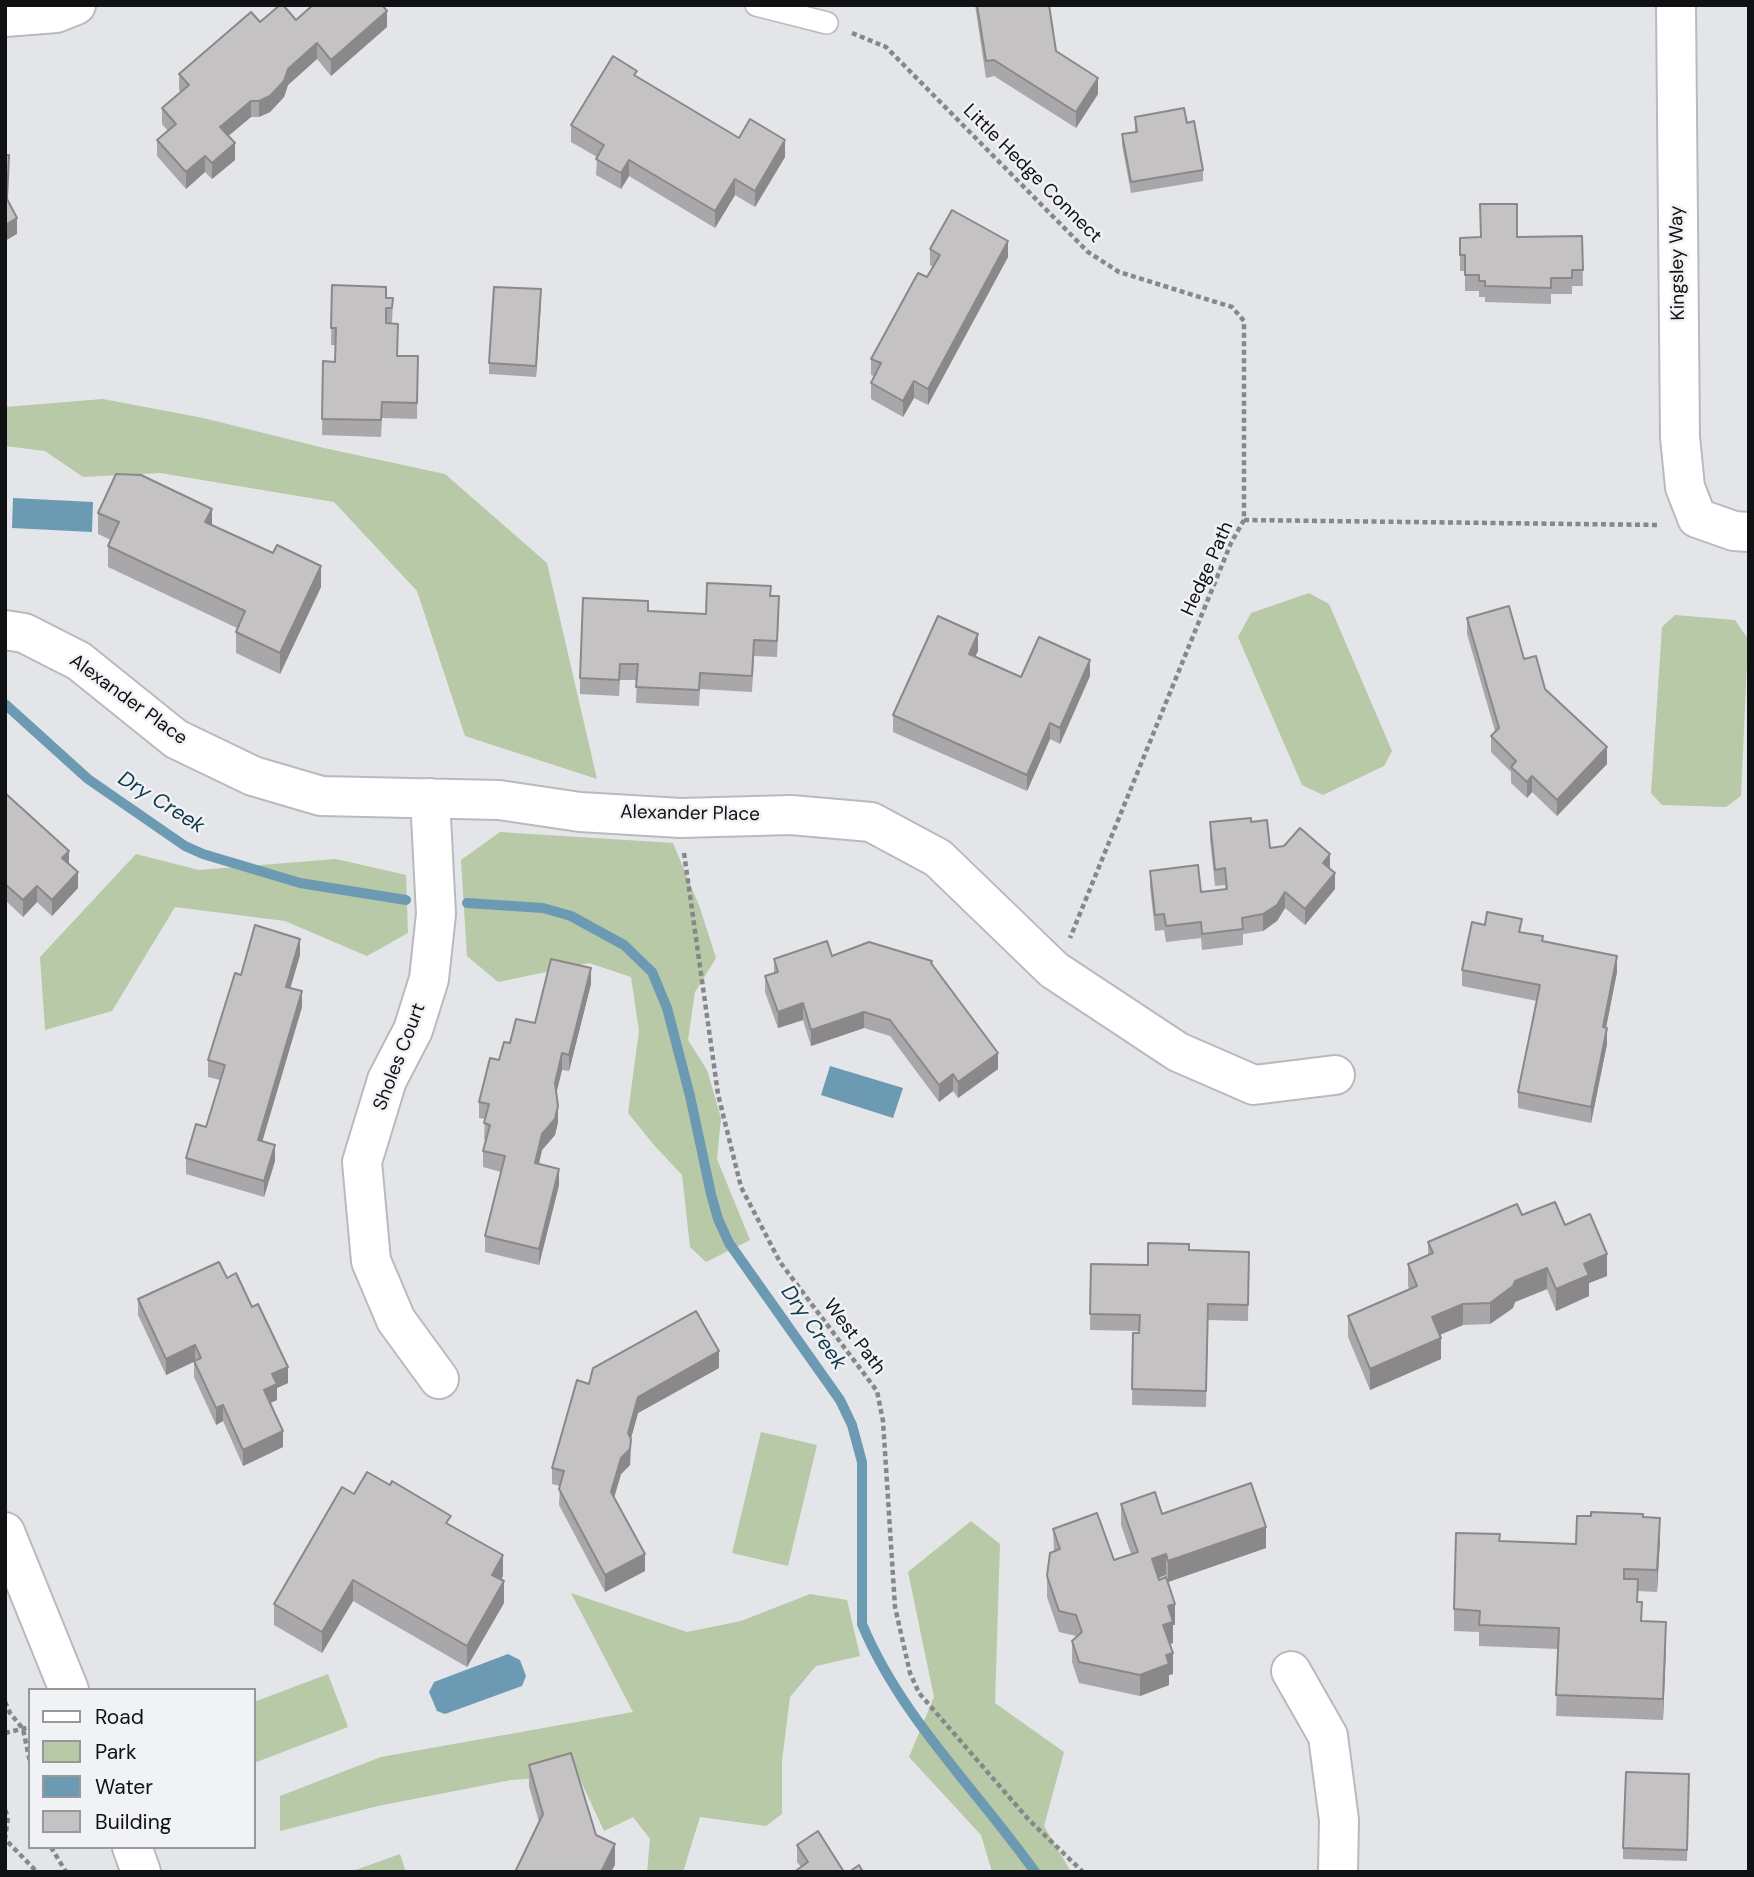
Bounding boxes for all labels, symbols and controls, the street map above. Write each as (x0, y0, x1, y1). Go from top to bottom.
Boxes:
street label: Little Hedge Connect (958, 100, 1106, 248)
street label: Kingsley Way (1666, 205, 1690, 321)
street label: Hedge Path (1177, 518, 1239, 620)
street label: Alexander Place (65, 650, 191, 750)
water label: Dry Creek (113, 767, 209, 839)
street label: Alexander Place (620, 801, 760, 827)
street label: Sholes Court (369, 1000, 431, 1114)
water label: Dry Creek (775, 1281, 851, 1375)
street label: West Path (818, 1295, 890, 1379)
legend (28, 1688, 256, 1849)
text: Road (95, 1703, 144, 1731)
text: Park (95, 1738, 136, 1766)
text: Water (95, 1773, 153, 1801)
text: Building (95, 1808, 171, 1836)

